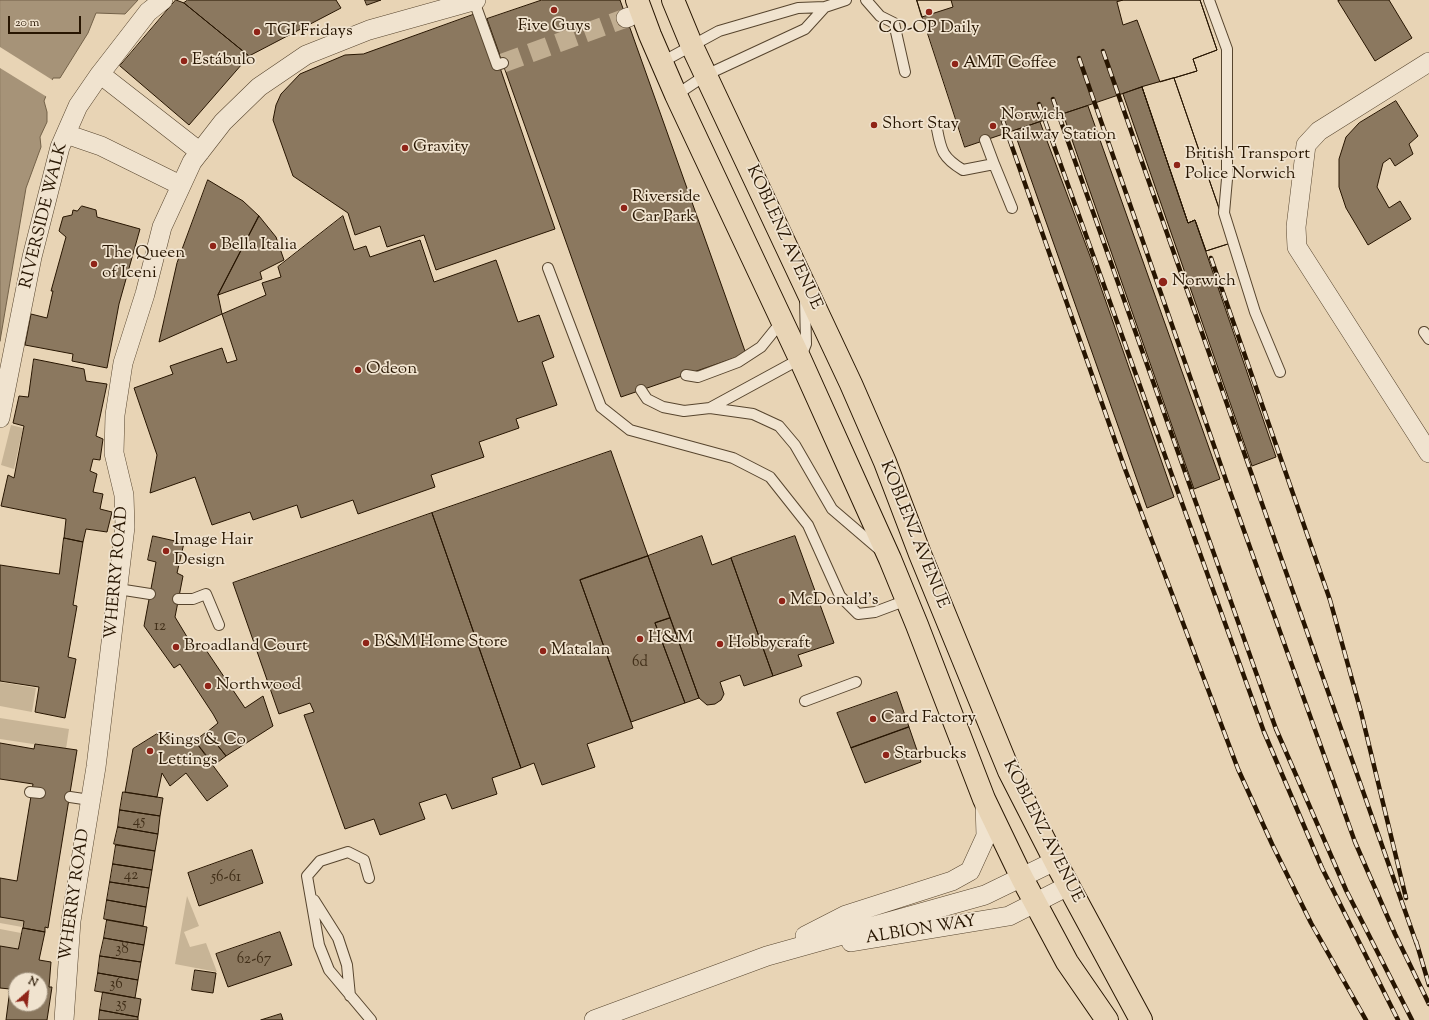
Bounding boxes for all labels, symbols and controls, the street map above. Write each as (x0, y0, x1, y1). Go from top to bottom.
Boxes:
marker: Five Guys (549, 5, 559, 15)
marker: CO-OP Daily (924, 7, 934, 17)
scale bar (10, 8, 83, 34)
text: 20 m (15, 14, 39, 32)
place label: Five Guys (518, 17, 590, 37)
place label: CO-OP Daily (879, 19, 979, 39)
place label: TGI Fridays (265, 22, 353, 42)
marker: TGI Fridays (252, 27, 262, 37)
place label: Estábulo (192, 51, 255, 71)
place label: AMT Coffee (963, 54, 1056, 74)
marker: Estábulo (179, 56, 189, 66)
marker: AMT Coffee (950, 59, 960, 69)
place label: Norwich Railway Station (1001, 106, 1116, 146)
place label: Short Stay (882, 115, 959, 135)
marker: Short Stay (869, 120, 879, 130)
marker: Norwich Railway Station (988, 121, 998, 131)
place label: Gravity (413, 138, 469, 158)
street label: RIVERSIDE WALK (17, 141, 73, 291)
marker: Gravity (400, 143, 410, 153)
place label: British Transport Police Norwich (1185, 145, 1310, 185)
marker: British Transport Police Norwich (1172, 160, 1182, 170)
street label: KOBLENZ AVENUE (741, 162, 825, 314)
place label: Riverside Car Park (632, 188, 700, 228)
marker: Riverside Car Park (619, 203, 629, 213)
place label: Bella Italia (221, 236, 297, 256)
marker: Bella Italia (208, 241, 218, 251)
place label: The Queen of Iceni (102, 244, 185, 284)
marker: The Queen of Iceni (89, 259, 99, 269)
place label: Norwich (1172, 272, 1236, 292)
marker: Norwich (1157, 276, 1169, 288)
place label: Odeon (366, 360, 417, 380)
marker: Odeon (353, 365, 363, 375)
street label: KOBLENZ AVENUE (874, 458, 952, 612)
street label: WHERRY ROAD (102, 506, 134, 640)
place label: Image Hair Design (174, 531, 253, 571)
marker: Image Hair Design (161, 546, 171, 556)
place label: McDonald's (790, 591, 878, 611)
marker: McDonald's (777, 596, 787, 606)
house number: 12 (154, 618, 166, 636)
place label: H&M (648, 629, 693, 649)
place label: B&M Home Store (374, 633, 508, 653)
marker: H&M (635, 634, 645, 644)
place label: Hobbycraft (728, 634, 810, 654)
place label: Broadland Court (184, 637, 308, 657)
marker: B&M Home Store (361, 638, 371, 648)
marker: Hobbycraft (715, 639, 725, 649)
place label: Matalan (551, 641, 611, 661)
marker: Broadland Court (171, 642, 181, 652)
marker: Matalan (538, 646, 548, 656)
house number: 6d (632, 654, 648, 672)
place label: Northwood (216, 676, 301, 696)
marker: Northwood (203, 681, 213, 691)
place label: Card Factory (881, 709, 976, 729)
marker: Card Factory (868, 714, 878, 724)
place label: Kings & Co Lettings (158, 731, 246, 771)
place label: Starbucks (894, 745, 966, 765)
marker: Kings & Co Lettings (145, 746, 155, 756)
marker: Starbucks (881, 750, 891, 760)
street label: KOBLENZ AVENUE (997, 757, 1087, 907)
house number: 45 (133, 813, 145, 831)
street label: WHERRY ROAD (57, 828, 95, 962)
house number: 42 (124, 867, 138, 885)
house number: 56-61 (211, 869, 241, 887)
street label: ALBION WAY (864, 912, 978, 950)
house number: 38 (115, 941, 129, 959)
house number: 62-67 (237, 951, 271, 969)
north arrow (8, 972, 48, 1012)
text: N (25, 973, 41, 991)
house number: 36 (109, 976, 123, 994)
house number: 35 (115, 996, 127, 1014)

